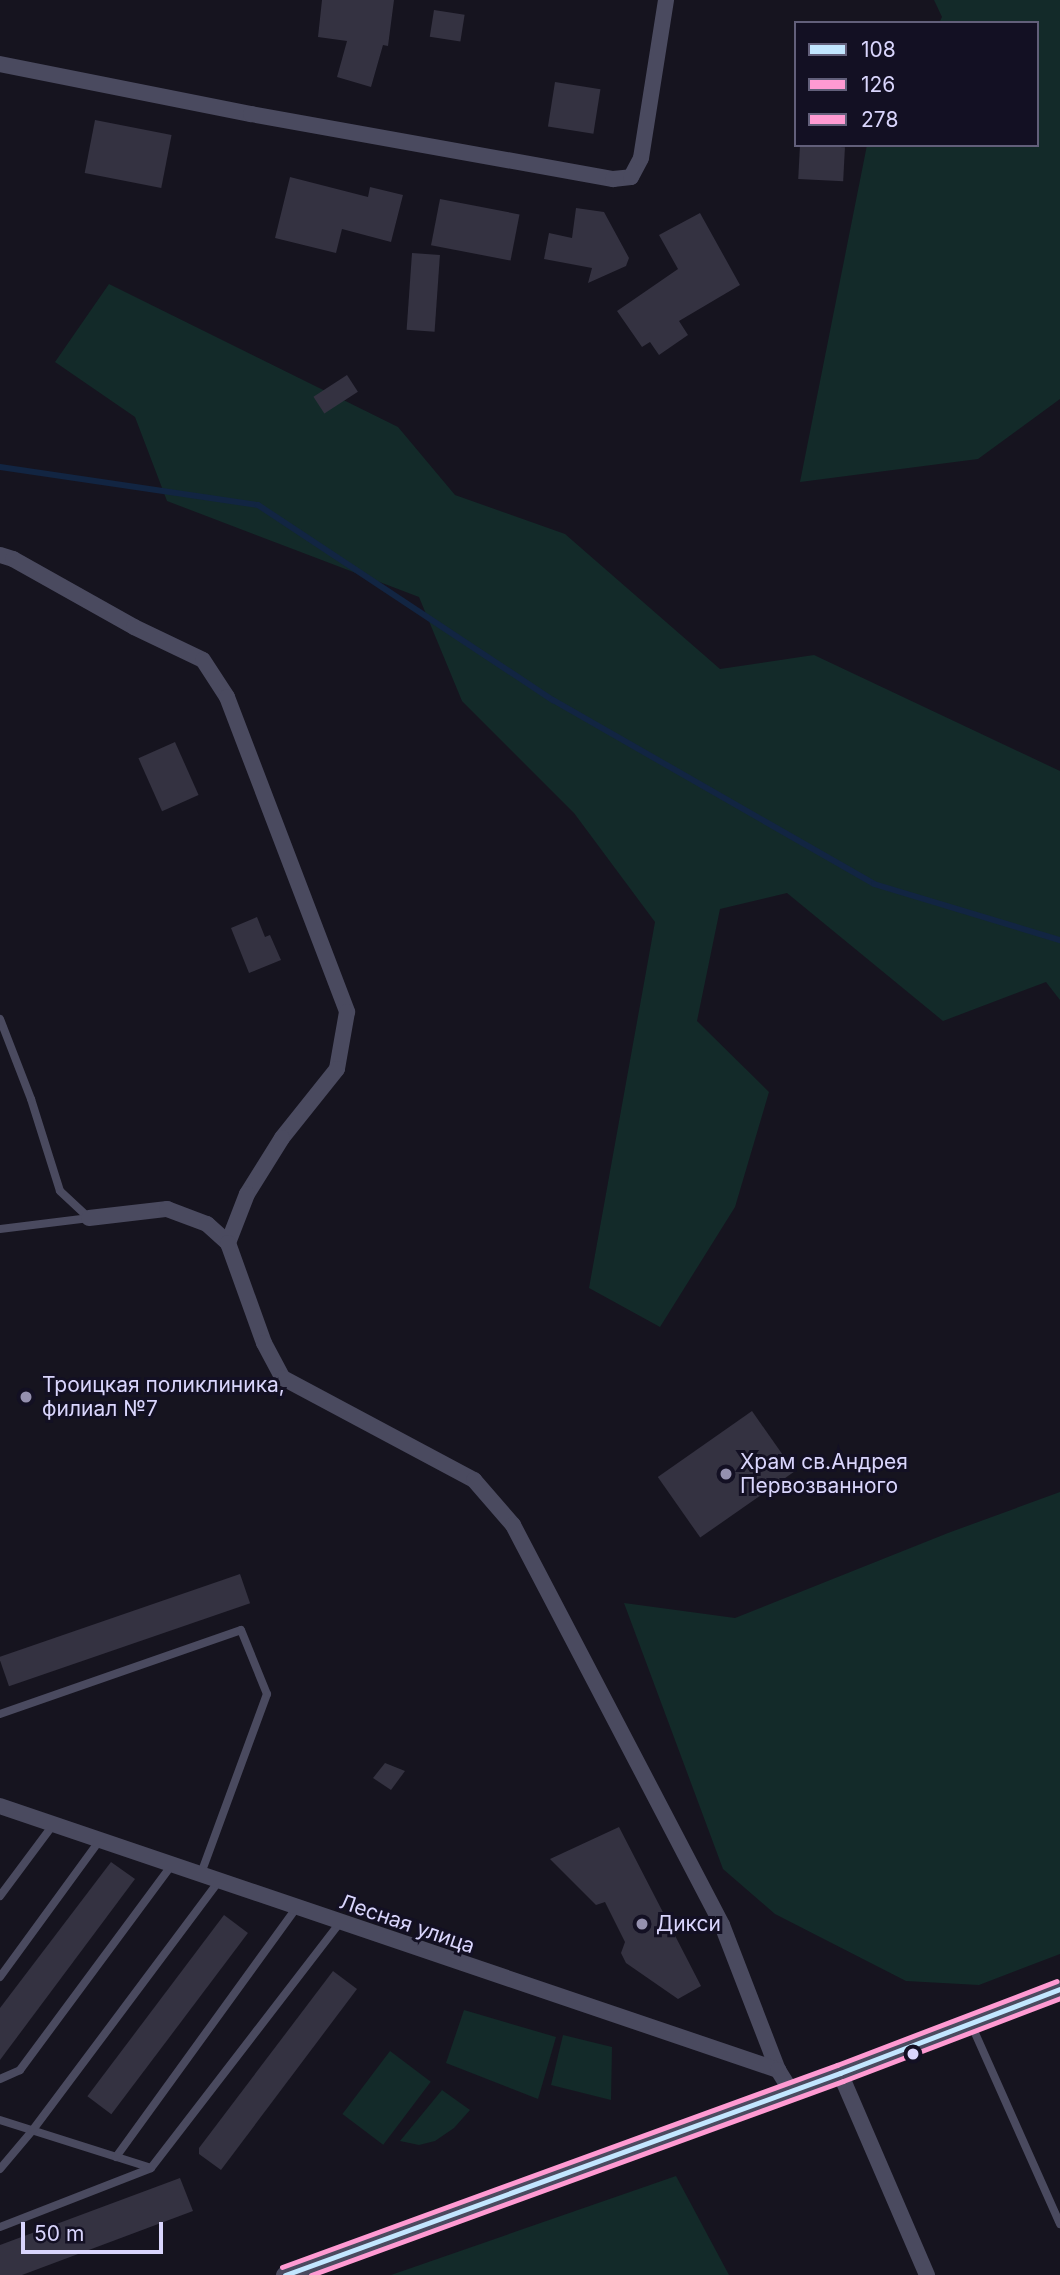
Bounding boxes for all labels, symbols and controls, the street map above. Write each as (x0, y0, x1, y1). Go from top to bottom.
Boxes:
legend (794, 21, 1039, 147)
text: 108 (861, 37, 896, 62)
text: 126 (861, 72, 895, 97)
text: 278 (861, 107, 898, 132)
place label: Троицкая поликлиника, филиал №7 (42, 1372, 285, 1422)
marker: Троицкая поликлиника, филиал №7 (16, 1387, 36, 1407)
place label: Храм св.Андрея Первозванного (740, 1449, 908, 1499)
marker: Храм св.Андрея Первозванного (718, 1466, 734, 1482)
street label: Лесная улица (336, 1889, 478, 1959)
place label: Дикси (656, 1911, 721, 1937)
marker: Дикси (634, 1916, 650, 1932)
unlabelled marker (906, 2047, 920, 2061)
scale bar (24, 2208, 166, 2252)
text: 50 m (34, 2221, 84, 2246)

